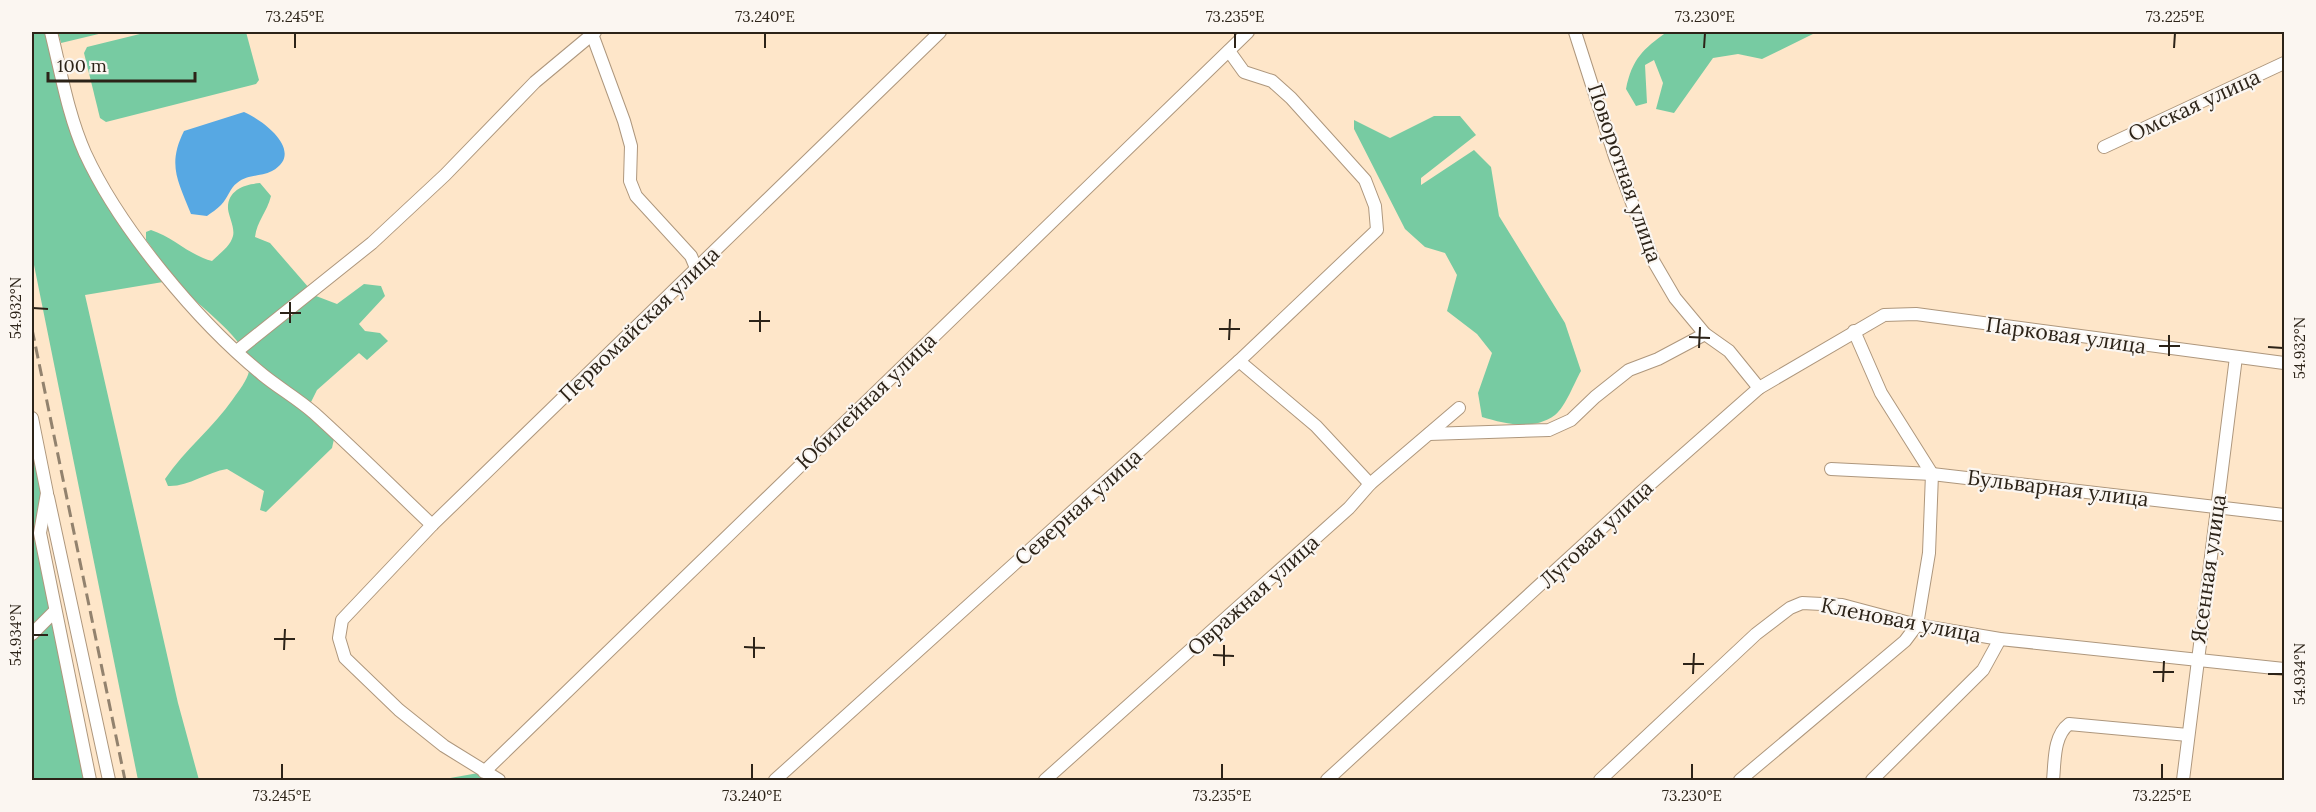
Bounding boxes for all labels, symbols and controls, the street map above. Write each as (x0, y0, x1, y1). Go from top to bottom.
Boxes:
text: 73.245°E (266, 7, 324, 26)
text: 73.240°E (735, 7, 795, 26)
text: 73.235°E (1206, 7, 1264, 26)
text: 73.230°E (1675, 7, 1735, 26)
text: 73.225°E (2146, 7, 2204, 26)
scale bar (48, 45, 195, 83)
text: 100 m (57, 54, 107, 77)
street label: Омская улица (2124, 63, 2265, 147)
street label: Поворотная улица (1582, 80, 1668, 266)
street label: Первомайская улица (553, 240, 725, 408)
text: 54.932°N (6, 277, 25, 339)
street label: Парковая улица (1984, 310, 2148, 360)
text: 54.932°N (2290, 317, 2309, 379)
street label: Юбилейная улица (790, 327, 942, 475)
street label: Северная улица (1009, 443, 1147, 571)
street label: Бульварная улица (1966, 463, 2151, 513)
street label: Луговая улица (1533, 474, 1659, 594)
street label: Ясенная улица (2184, 492, 2232, 645)
street label: Овражная улица (1181, 528, 1325, 661)
street label: Кленовая улица (1819, 591, 1984, 649)
text: 54.934°N (6, 604, 25, 666)
text: 54.934°N (2290, 643, 2309, 705)
text: 73.245°E (253, 786, 311, 805)
text: 73.240°E (722, 786, 782, 805)
text: 73.235°E (1193, 786, 1251, 805)
text: 73.230°E (1662, 786, 1722, 805)
text: 73.225°E (2133, 786, 2191, 805)

